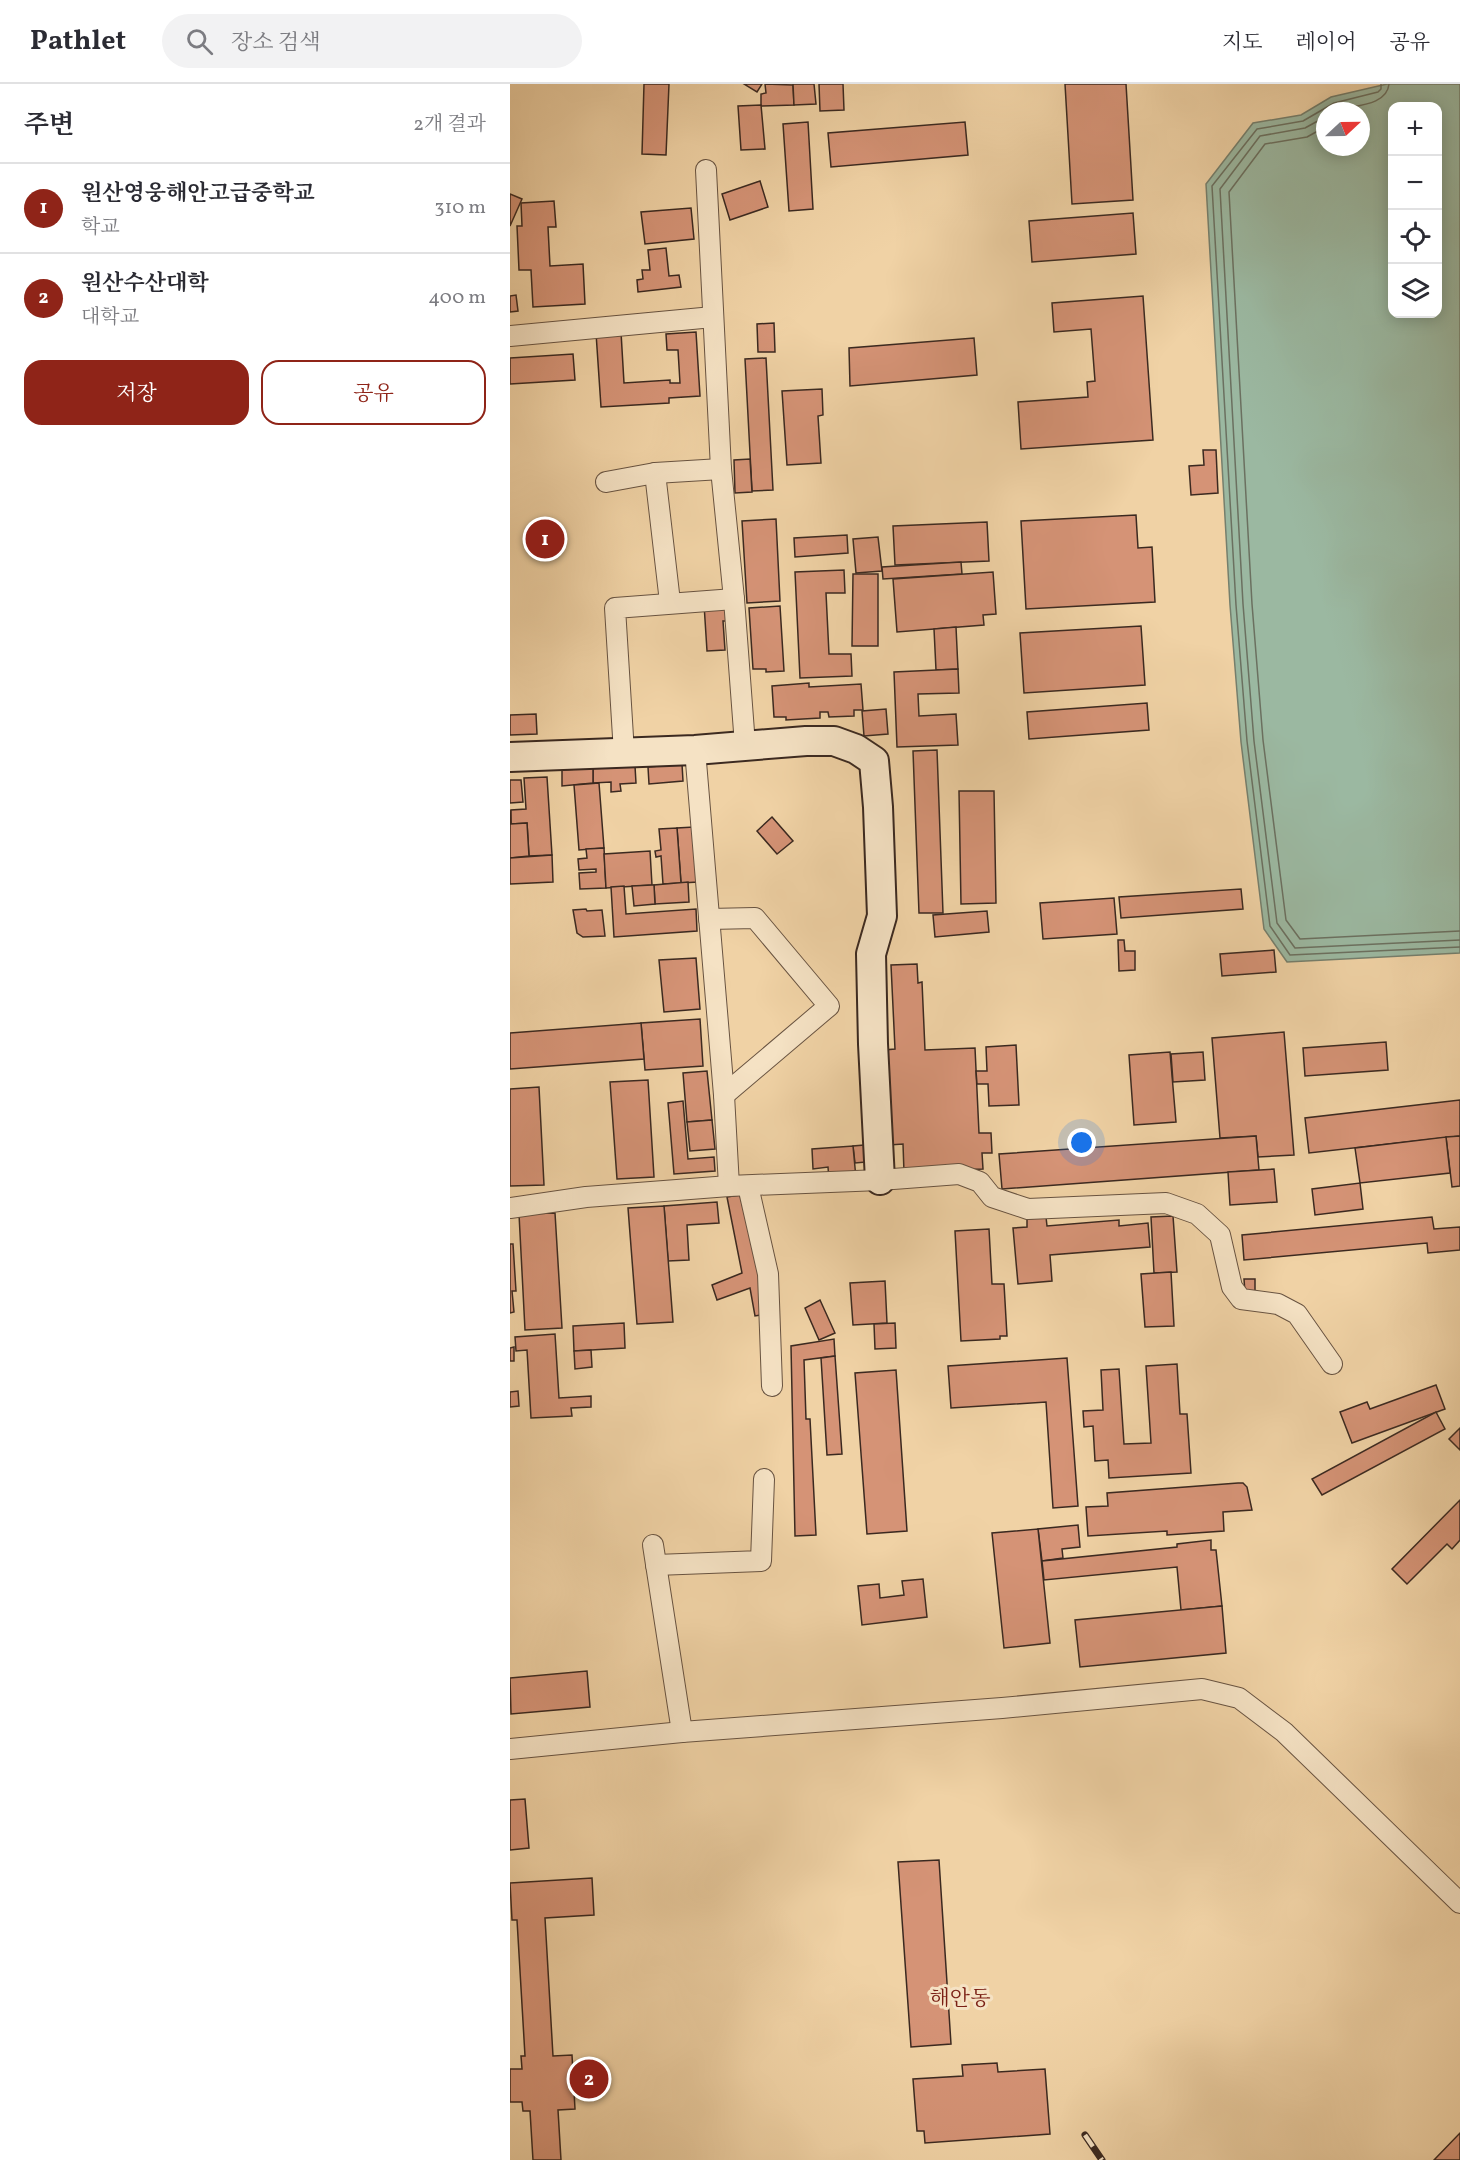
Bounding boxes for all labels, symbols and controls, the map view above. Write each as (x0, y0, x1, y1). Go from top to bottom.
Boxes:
search box (162, 14, 582, 68)
text: Pathlet (30, 22, 126, 61)
icon: search (183, 25, 216, 58)
text: 장소 검색 (231, 28, 320, 59)
text: 지도 (1222, 29, 1263, 58)
text: 레이어 (1296, 29, 1356, 58)
text: 공유 (1389, 29, 1430, 58)
north arrow (1316, 102, 1370, 156)
map controls (1388, 102, 1442, 318)
button: + (1388, 102, 1442, 156)
text: 주변 (24, 108, 74, 144)
text: 2개 결과 (413, 111, 486, 139)
button: − (1388, 156, 1442, 210)
text: 원산영웅해안고급중학교 (81, 179, 315, 210)
text: 1 (39, 194, 48, 222)
text: 310 m (434, 194, 486, 222)
button: locate (1388, 210, 1442, 264)
text: 학교 (81, 214, 120, 242)
button: layers (1388, 264, 1442, 318)
text: 원산수산대학 (81, 269, 209, 300)
text: 2 (38, 284, 49, 312)
text: 400 m (428, 284, 486, 312)
text: 대학교 (81, 304, 139, 332)
button: 저장 (24, 360, 249, 425)
button: 공유 (261, 360, 486, 425)
pin: 1 (525, 516, 564, 562)
your location (1067, 1128, 1096, 1157)
district label: 해안동 (930, 1985, 990, 2014)
pin: 2 (570, 2056, 608, 2102)

